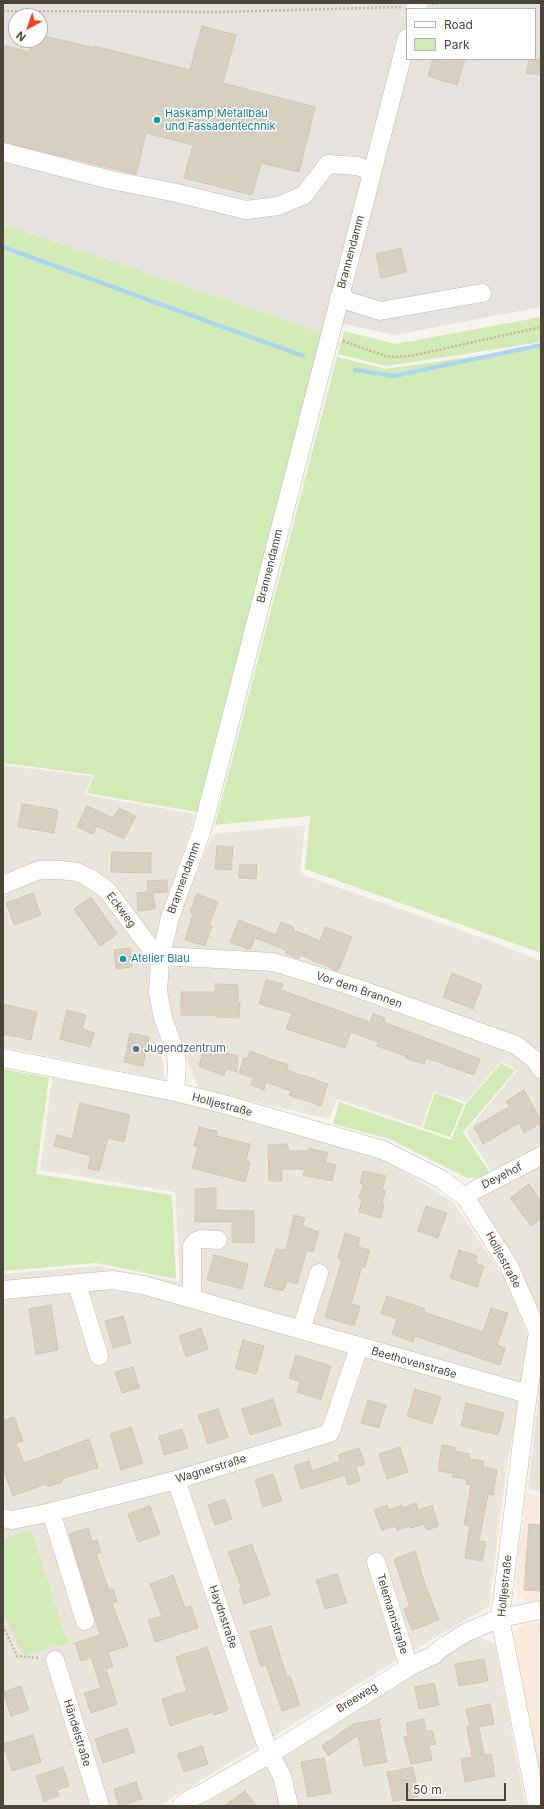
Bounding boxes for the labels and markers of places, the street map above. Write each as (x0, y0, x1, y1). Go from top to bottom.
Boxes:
place label: Haskamp Metallbau und Fassadentechnik (165, 107, 276, 133)
marker: Haskamp Metallbau und Fassadentechnik (152, 115, 162, 125)
place label: Atelier Blau (131, 952, 190, 966)
marker: Atelier Blau (118, 954, 128, 964)
place label: Jugendzentrum (144, 1042, 226, 1056)
marker: Jugendzentrum (131, 1044, 141, 1054)

